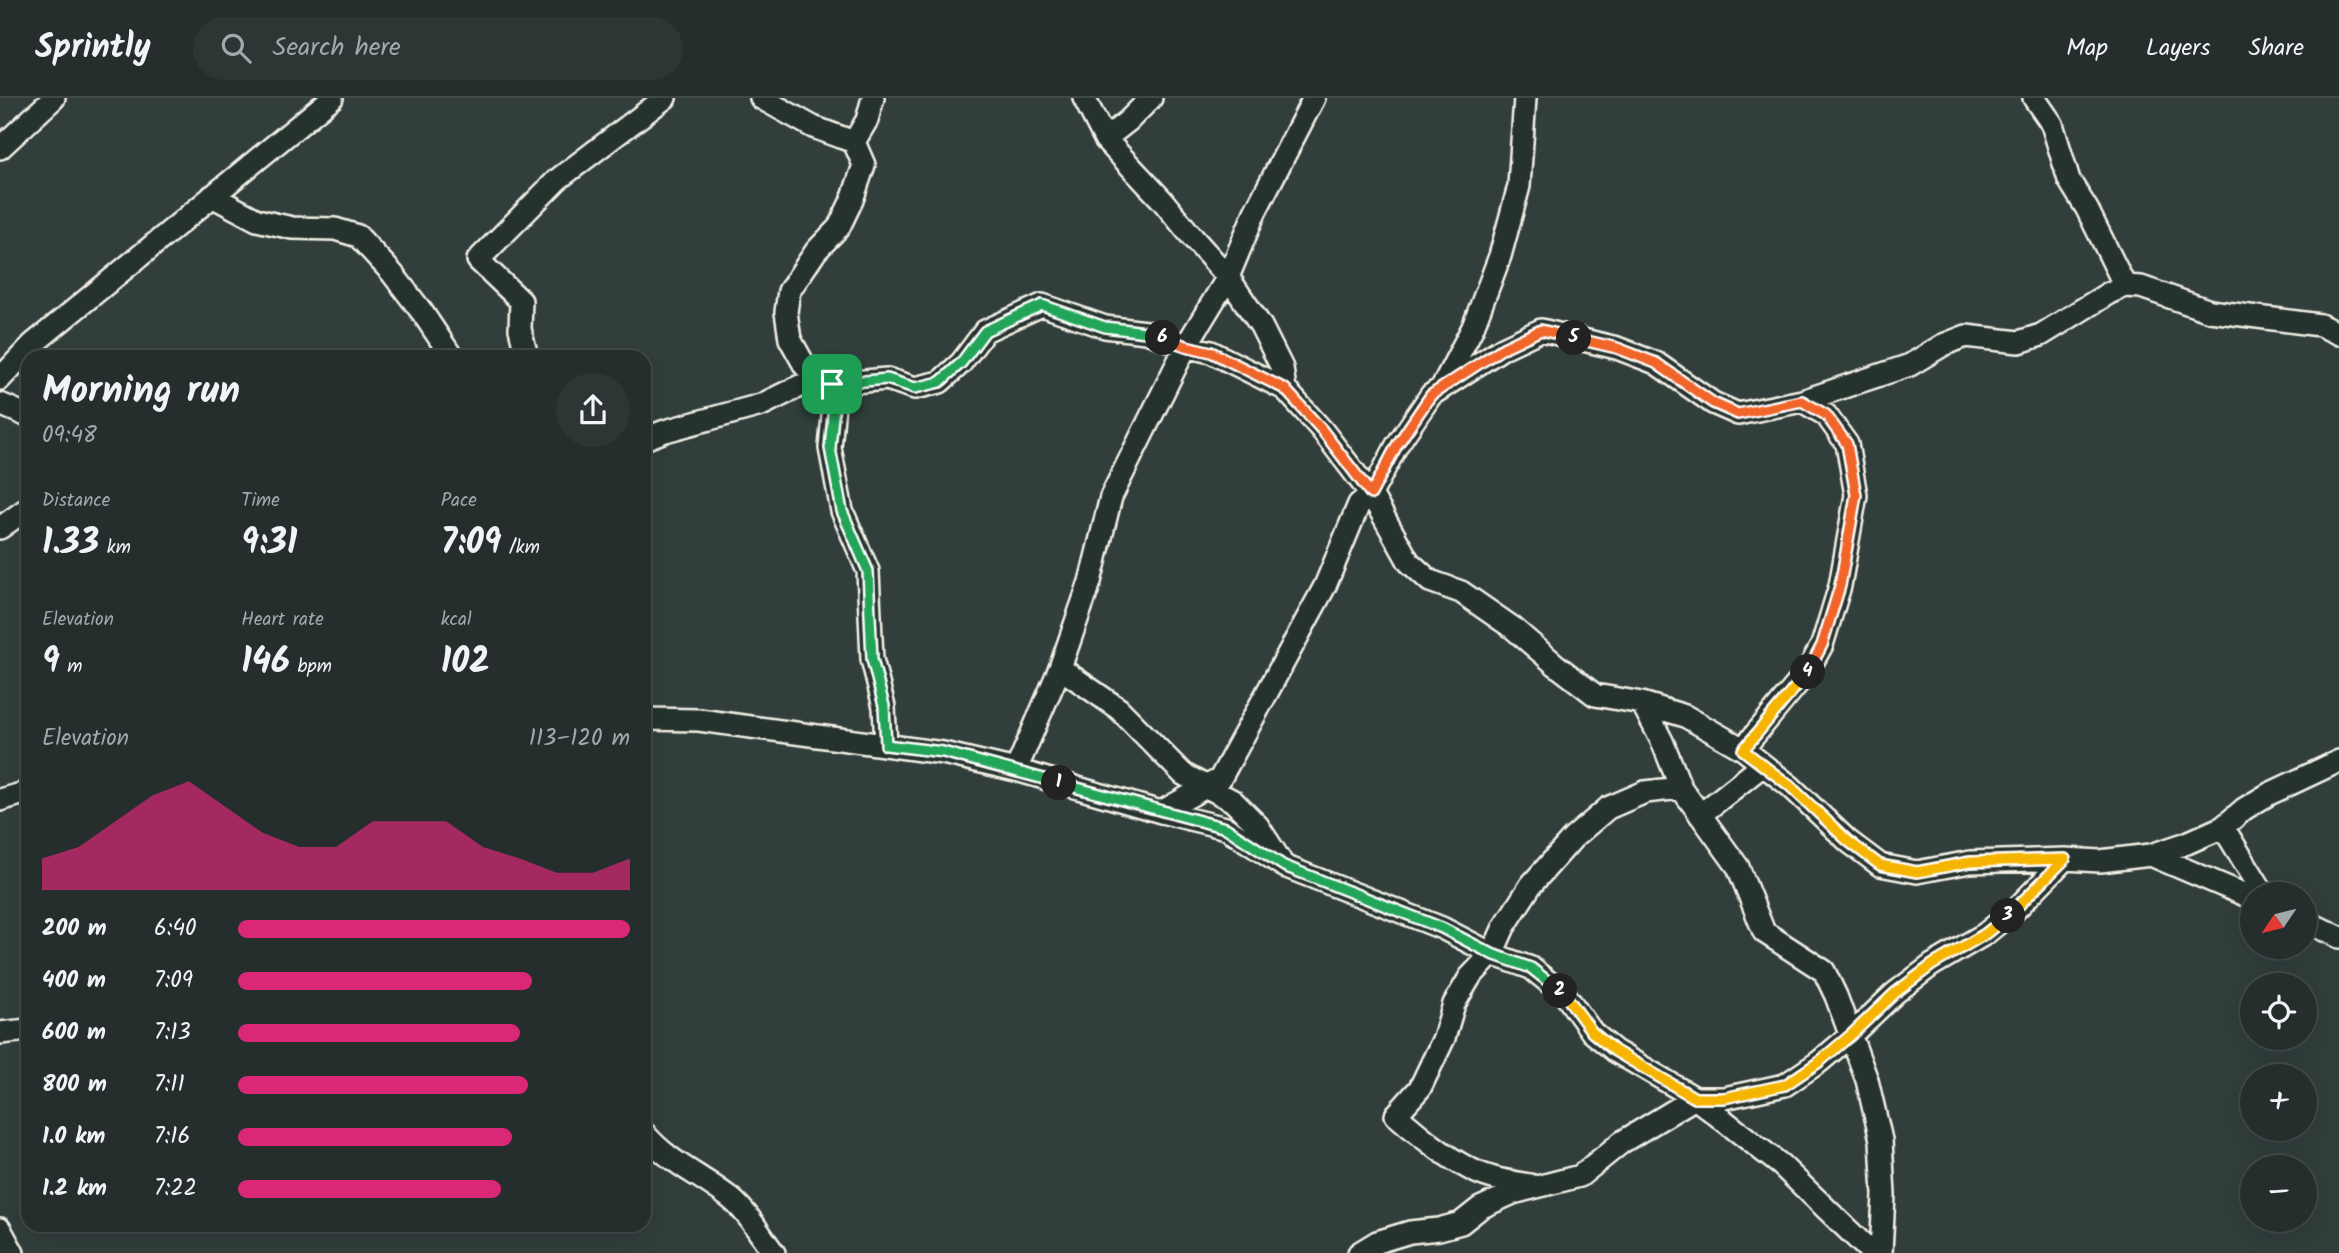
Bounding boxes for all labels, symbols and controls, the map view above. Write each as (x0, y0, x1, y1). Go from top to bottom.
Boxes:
search box (193, 17, 683, 80)
text: Sprintly (35, 22, 151, 75)
text: Search here (273, 27, 401, 69)
icon: search (217, 29, 255, 67)
text: Map (2066, 29, 2108, 68)
text: Layers (2146, 29, 2210, 68)
text: Share (2248, 29, 2304, 68)
pin: 6 (1146, 320, 1180, 356)
pin: 5 (1556, 320, 1592, 356)
text: 6 (1157, 322, 1168, 352)
text: 5 (1569, 322, 1578, 352)
pin (802, 354, 862, 414)
text: Morning run (42, 362, 240, 422)
icon: arrive (813, 365, 851, 403)
button: share (556, 373, 630, 447)
text: 09:48 (42, 418, 97, 454)
text: Distance (42, 486, 110, 516)
text: Time (241, 486, 280, 516)
text: Pace (441, 486, 477, 516)
text: 1.33 (42, 516, 99, 572)
text: 9:31 (241, 516, 297, 572)
text: 7:09 (441, 516, 501, 572)
text: km (99, 533, 131, 563)
text: /km (501, 533, 540, 563)
text: Elevation (42, 605, 114, 635)
text: Heart rate (241, 605, 324, 635)
text: kcal (441, 605, 472, 635)
text: 9 (42, 635, 60, 691)
text: 146 (241, 635, 290, 691)
text: 102 (441, 635, 490, 691)
text: m (60, 652, 82, 682)
text: bpm (290, 652, 332, 682)
pin: 4 (1790, 654, 1826, 690)
text: 4 (1802, 656, 1813, 686)
text: Elevation (42, 721, 129, 757)
text: 113–120 m (529, 721, 630, 757)
pin: 1 (1042, 766, 1076, 800)
text: 1 (1056, 767, 1061, 797)
north arrow (2240, 882, 2317, 959)
map controls (2240, 882, 2317, 1232)
pin: 3 (1990, 898, 2025, 934)
text: 3 (2002, 900, 2013, 930)
text: 200 m (42, 911, 107, 947)
text: 6:40 (154, 911, 197, 947)
text: 400 m (42, 963, 106, 999)
text: 7:09 (154, 963, 193, 999)
button: locate (2240, 973, 2317, 1050)
pin: 2 (1542, 974, 1578, 1008)
text: 2 (1554, 975, 1565, 1005)
text: 600 m (42, 1015, 106, 1051)
text: 7:13 (154, 1015, 191, 1051)
button: + (2240, 1064, 2317, 1141)
text: 800 m (42, 1067, 107, 1103)
text: 7:11 (154, 1067, 185, 1103)
text: 1.0 km (42, 1119, 105, 1155)
text: 7:16 (154, 1119, 190, 1155)
button: − (2240, 1155, 2317, 1232)
text: 1.2 km (42, 1171, 107, 1207)
text: 7:22 (154, 1171, 197, 1207)

